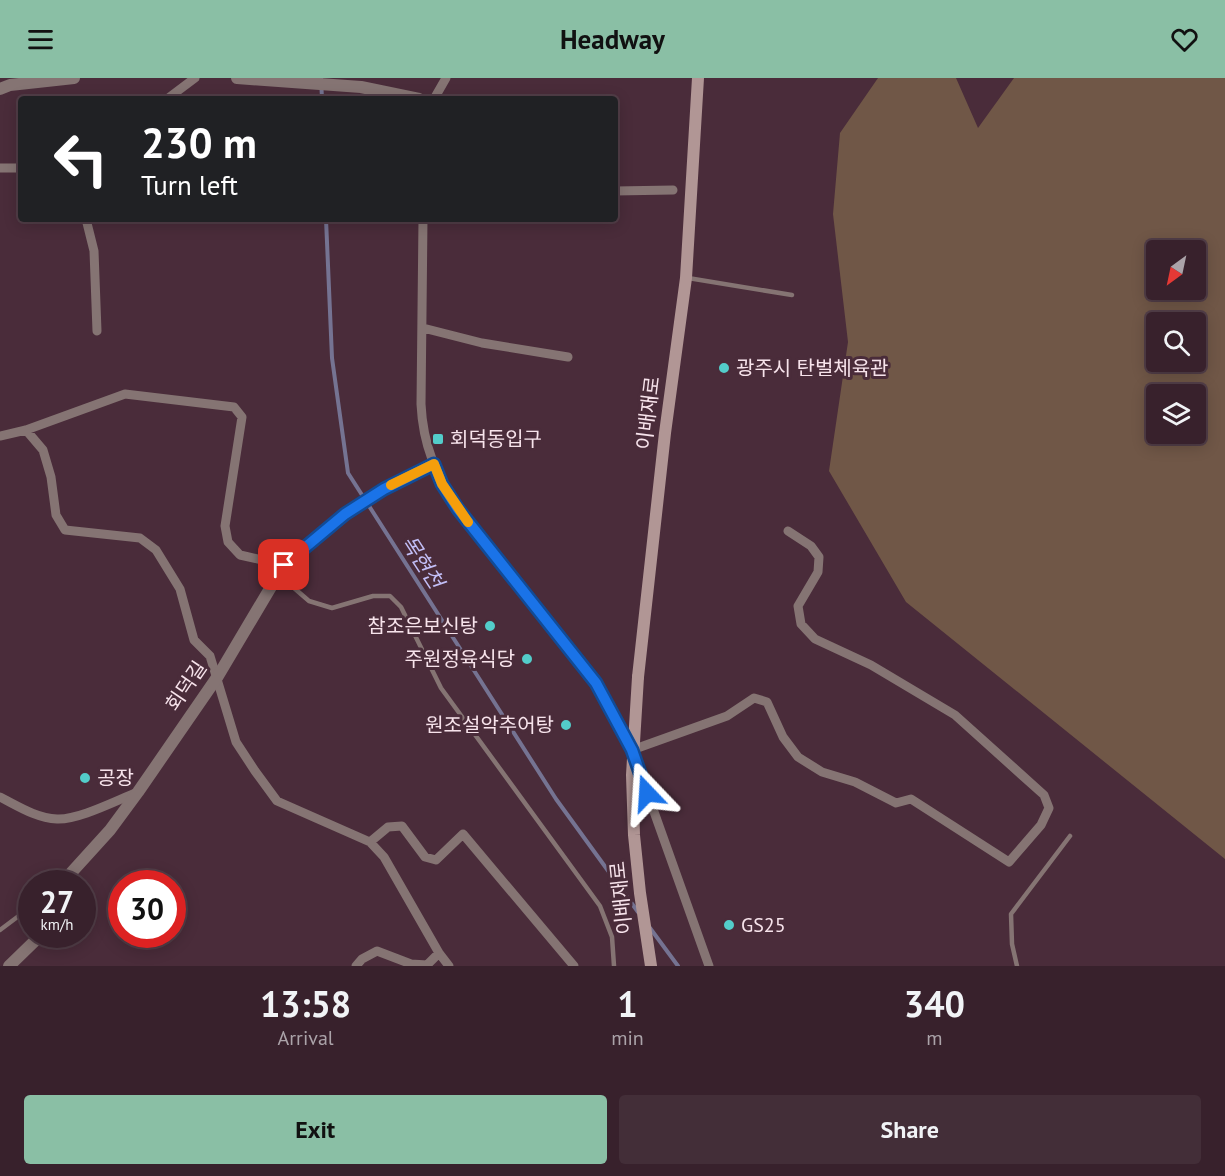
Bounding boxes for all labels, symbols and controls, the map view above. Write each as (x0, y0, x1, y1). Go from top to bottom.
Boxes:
text: Headway (560, 22, 665, 56)
icon: menu (24, 23, 57, 56)
icon: heart (1168, 23, 1201, 56)
text: 230 m (141, 115, 257, 170)
icon: left (42, 120, 120, 198)
text: Turn left (141, 168, 238, 202)
north arrow (1146, 240, 1206, 300)
map controls (1146, 240, 1206, 444)
button: search (1146, 312, 1206, 372)
place label: 광주시 탄벌체육관 (736, 355, 889, 381)
marker: 광주시 탄벌체육관 (717, 361, 731, 375)
street label: 이배재로 (631, 375, 665, 451)
button: layers (1146, 384, 1206, 444)
place label: 회덕동입구 (450, 426, 542, 452)
marker: 회덕동입구 (431, 432, 445, 446)
water label: 목현천 (395, 530, 451, 596)
pin (258, 539, 309, 590)
icon: arrive (267, 548, 300, 581)
place label: 참조은보신탕 (368, 613, 478, 639)
marker: 참조은보신탕 (483, 619, 497, 633)
place label: 주원정육식당 (405, 646, 515, 672)
marker: 주원정육식당 (520, 652, 534, 666)
street label: 회덕길 (160, 656, 212, 716)
place label: 원조설악추어탕 (425, 712, 554, 738)
marker: 원조설악추어탕 (559, 718, 573, 732)
position arrow (615, 761, 679, 825)
place label: 공장 (97, 765, 134, 791)
marker: 공장 (78, 771, 92, 785)
street label: 이배재로 (604, 860, 638, 936)
speed limit sign: 30 (108, 870, 186, 948)
text: 27 (40, 882, 74, 921)
place label: GS25 (741, 912, 786, 938)
text: km/h (41, 915, 73, 934)
marker: GS25 (722, 918, 736, 932)
text: 13:58 (260, 980, 351, 1027)
text: 1 (617, 980, 638, 1027)
text: 340 (904, 980, 965, 1027)
text: Arrival (278, 1025, 334, 1051)
text: min (611, 1025, 644, 1051)
text: m (926, 1025, 943, 1051)
button: Exit (24, 1095, 607, 1164)
button: Share (619, 1095, 1201, 1164)

